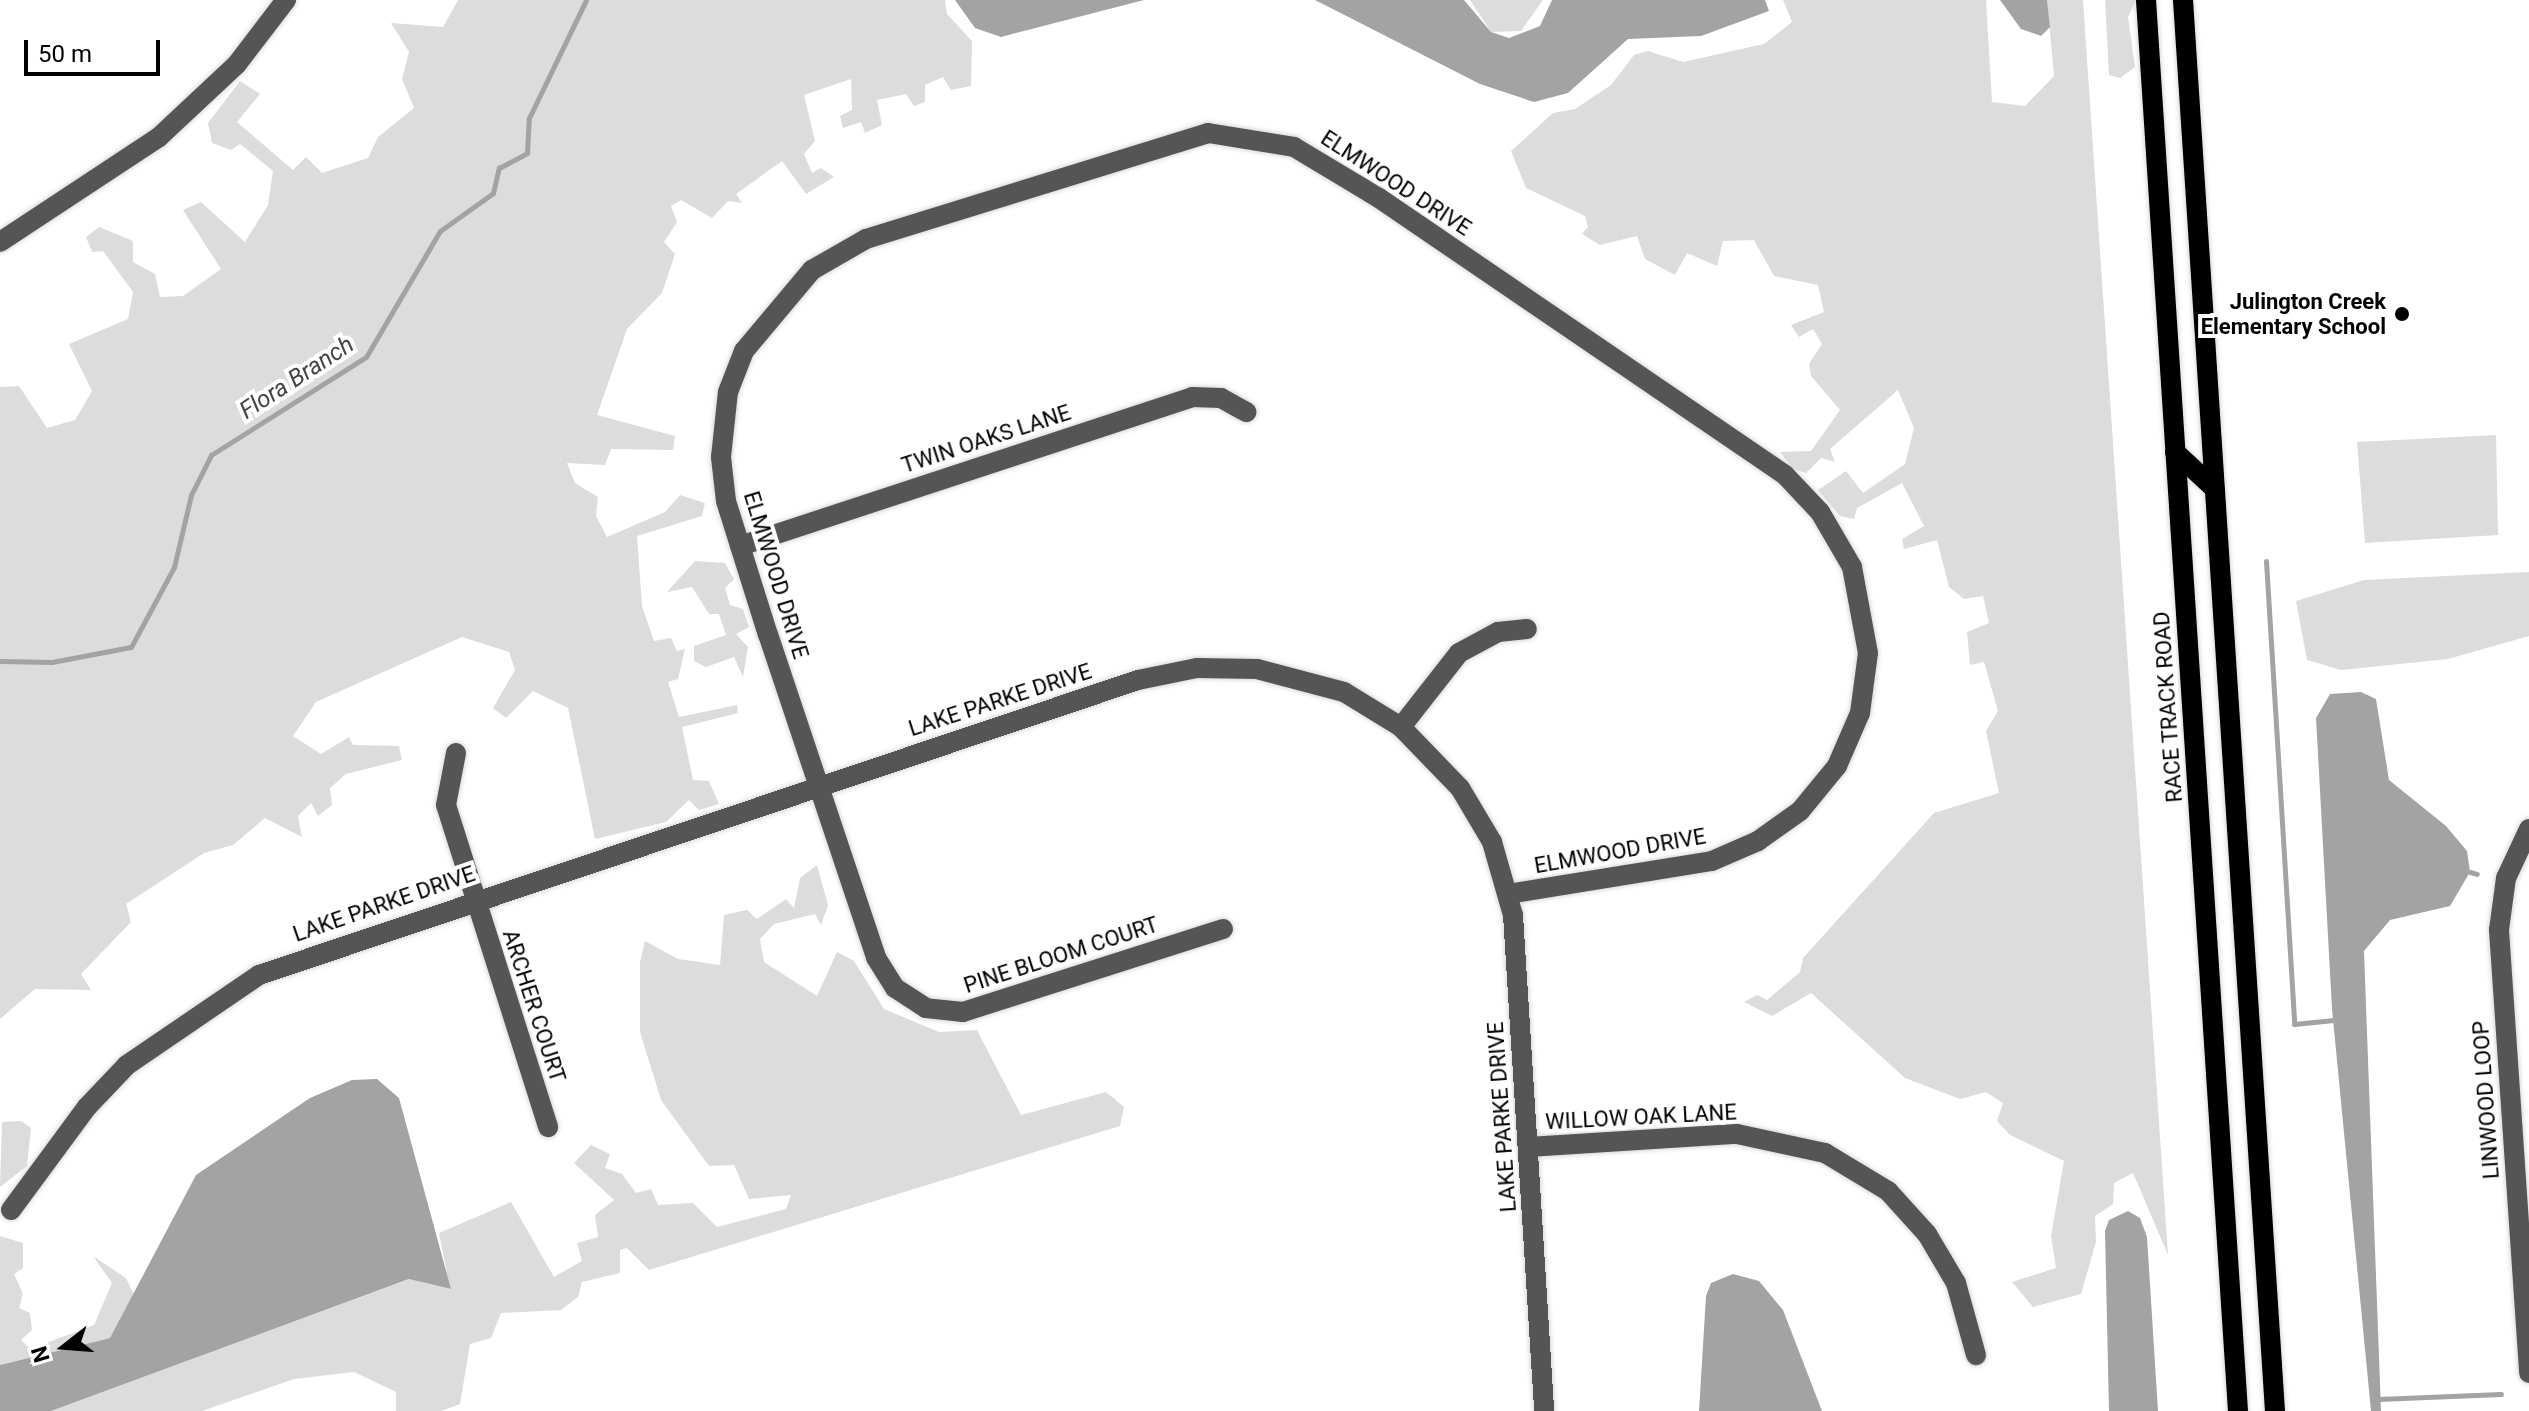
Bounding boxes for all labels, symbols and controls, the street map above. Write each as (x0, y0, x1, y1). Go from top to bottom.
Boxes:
scale bar (28, 24, 164, 74)
text: 50 m (38, 40, 92, 68)
street label: ELMWOOD DRIVE (1316, 125, 1476, 241)
place label: Julington Creek Elementary School (2201, 288, 2386, 340)
marker: Julington Creek Elementary School (2393, 305, 2411, 323)
water label: Flora Branch (235, 330, 359, 426)
street label: TWIN OAKS LANE (898, 399, 1074, 479)
street label: ELMWOOD DRIVE (738, 488, 814, 662)
street label: RACE TRACK ROAD (2148, 610, 2188, 804)
street label: LAKE PARKE DRIVE (905, 658, 1095, 742)
street label: ELMWOOD DRIVE (1532, 823, 1708, 879)
street label: LAKE PARKE DRIVE (290, 860, 478, 948)
street label: PINE BLOOM COURT (960, 911, 1162, 999)
street label: ARCHER COURT (497, 926, 571, 1086)
street label: LINWOOD LOOP (2467, 1020, 2505, 1180)
street label: LAKE PARKE DRIVE (1482, 1021, 1522, 1213)
street label: WILLOW OAK LANE (1545, 1099, 1737, 1135)
north arrow (24, 1307, 104, 1387)
text: N (26, 1343, 55, 1365)

